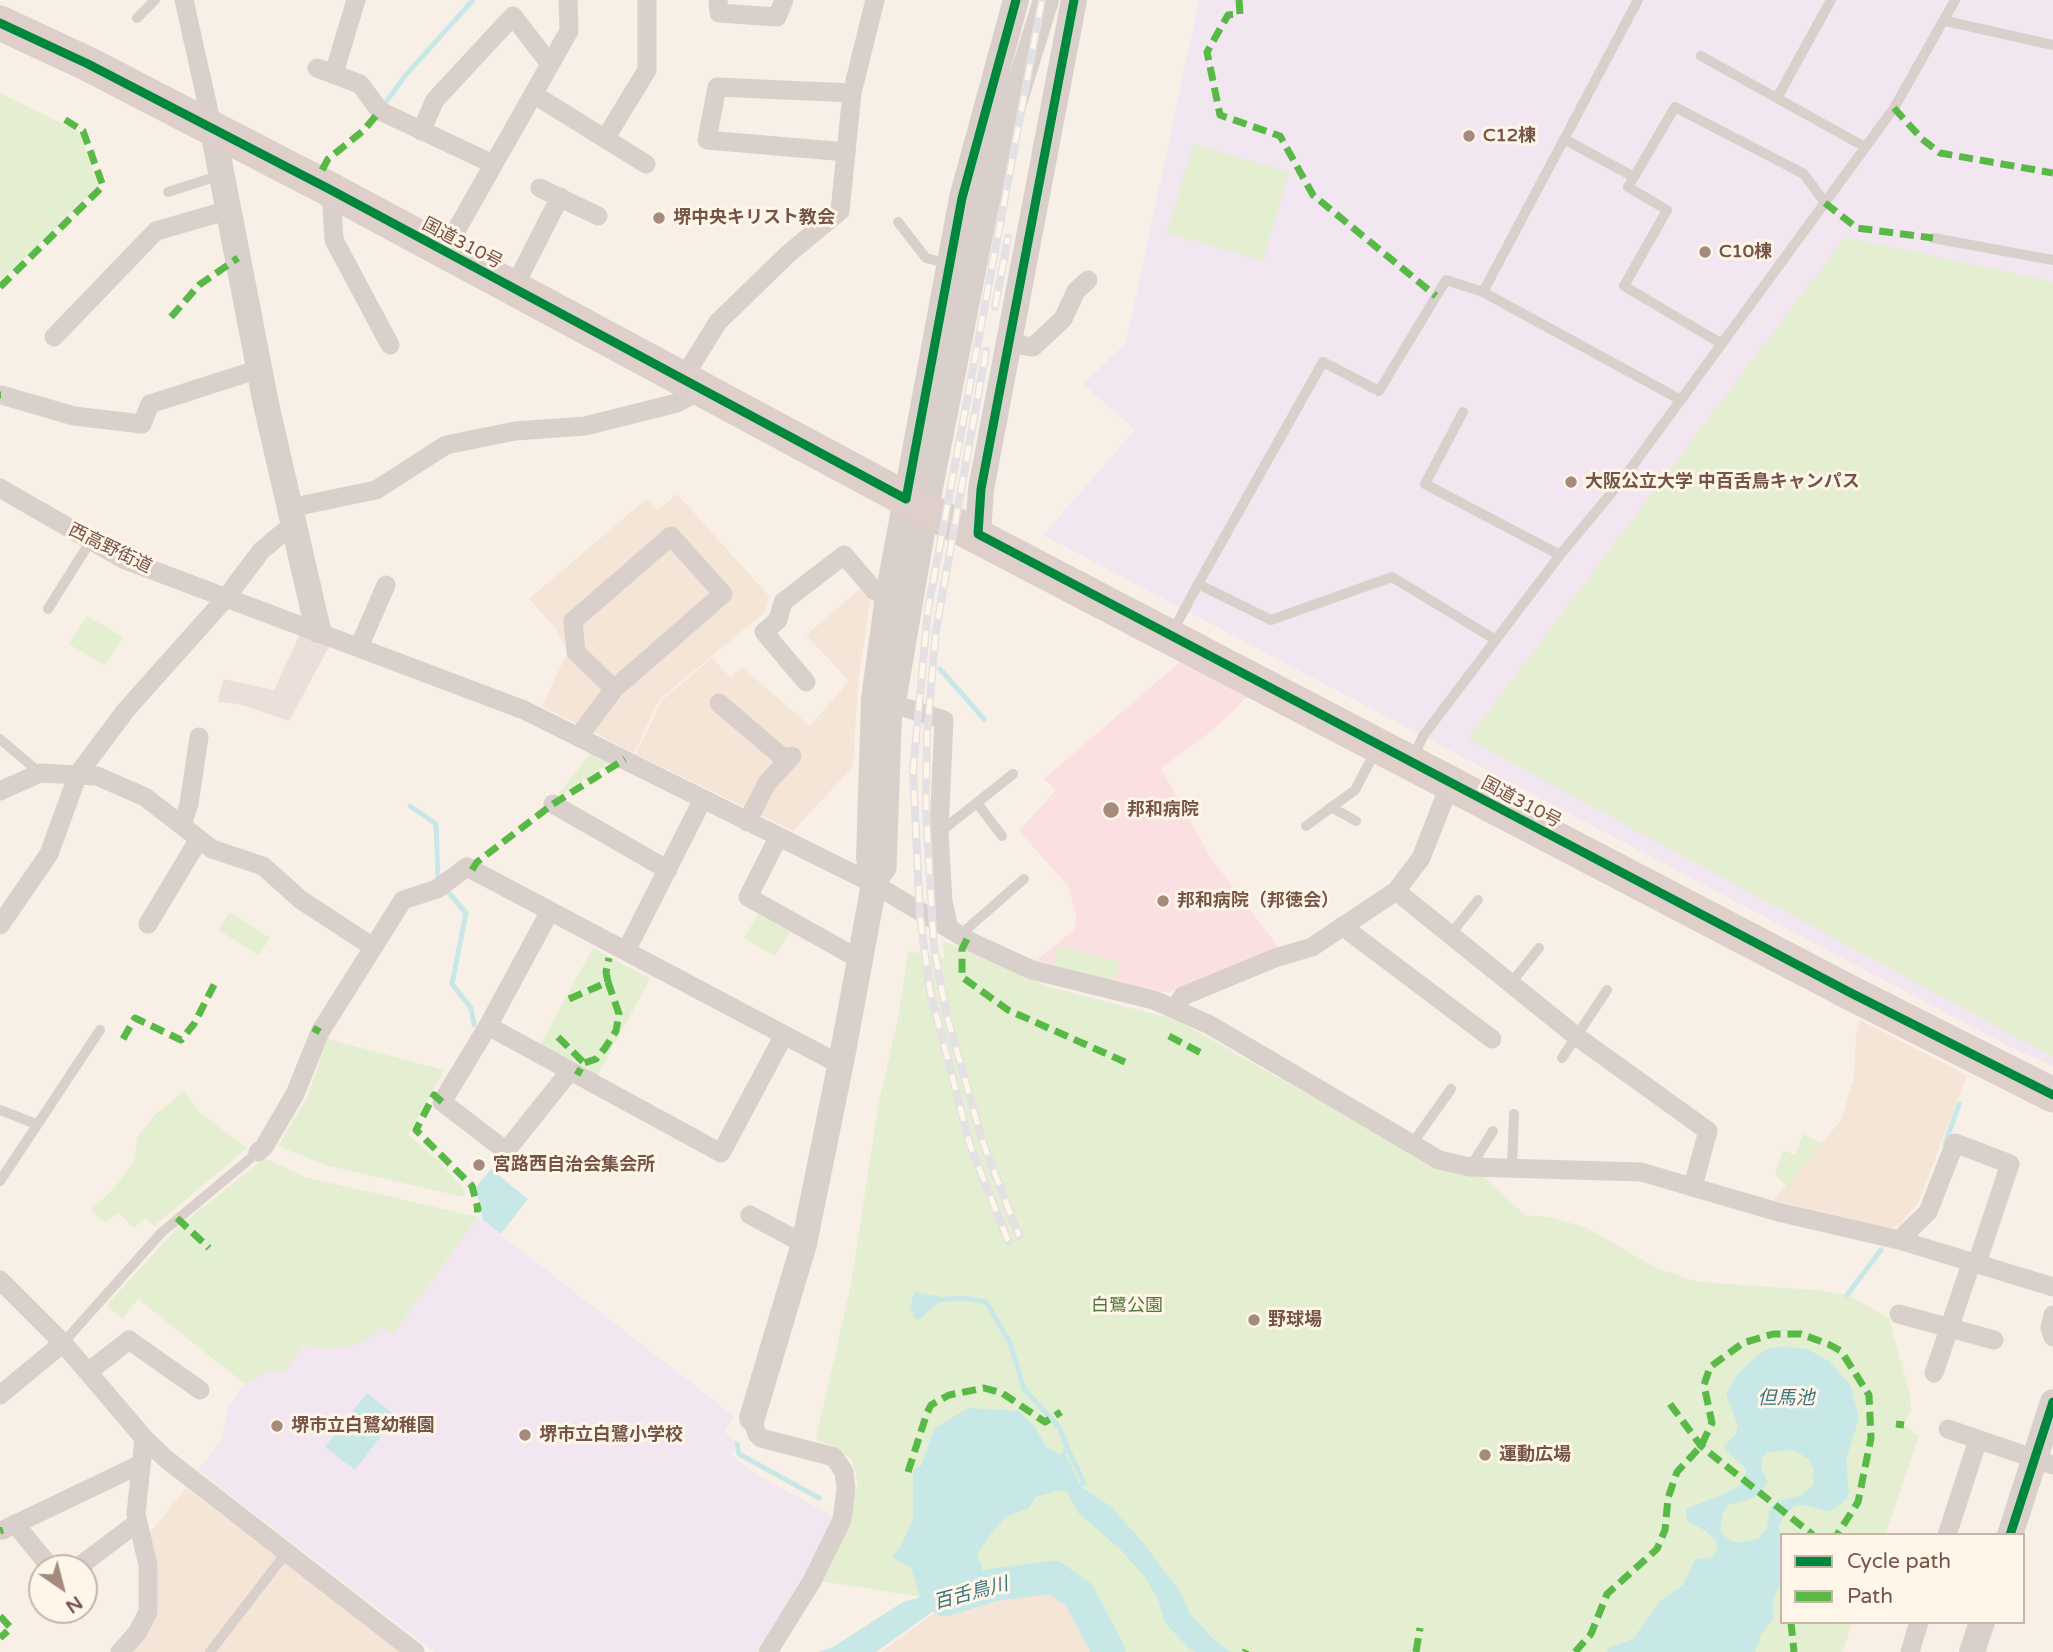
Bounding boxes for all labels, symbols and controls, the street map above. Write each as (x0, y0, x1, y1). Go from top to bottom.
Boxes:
place label: C12棟 (1483, 125, 1536, 147)
marker: C12棟 (1461, 128, 1477, 144)
place label: 堺中央キリスト教会 (673, 207, 835, 229)
marker: 堺中央キリスト教会 (651, 210, 667, 226)
street label: 国道310号 (418, 214, 506, 274)
place label: C10棟 (1719, 241, 1772, 263)
marker: C10棟 (1697, 244, 1713, 260)
place label: 大阪公立大学 中百舌鳥キャンパス (1585, 471, 1860, 493)
marker: 大阪公立大学 中百舌鳥キャンパス (1563, 474, 1579, 490)
street label: 西高野街道 (65, 520, 155, 578)
street label: 国道310号 (1477, 773, 1565, 833)
place label: 邦和病院 (1127, 799, 1199, 821)
marker: 邦和病院 (1101, 800, 1121, 820)
place label: 邦和病院（邦徳会） (1177, 890, 1339, 912)
marker: 邦和病院（邦徳会） (1155, 893, 1171, 909)
place label: 宮路西自治会集会所 (493, 1154, 655, 1176)
marker: 宮路西自治会集会所 (471, 1157, 487, 1173)
park label: 白鷺公園 (1091, 1295, 1163, 1317)
place label: 野球場 (1268, 1309, 1322, 1331)
marker: 野球場 (1246, 1312, 1262, 1328)
water label: 但馬池 (1758, 1388, 1814, 1410)
place label: 堺市立白鷺幼稚園 (291, 1415, 435, 1437)
marker: 堺市立白鷺幼稚園 (269, 1418, 285, 1434)
place label: 堺市立白鷺小学校 (539, 1424, 683, 1446)
marker: 堺市立白鷺小学校 (517, 1427, 533, 1443)
place label: 運動広場 (1499, 1444, 1571, 1466)
marker: 運動広場 (1477, 1447, 1493, 1463)
legend (1780, 1533, 2025, 1624)
text: Cycle path (1847, 1549, 1951, 1574)
north arrow (28, 1554, 98, 1624)
water label: 百舌鳥川 (931, 1573, 1011, 1615)
text: Path (1847, 1584, 1893, 1609)
text: N (61, 1591, 86, 1618)

